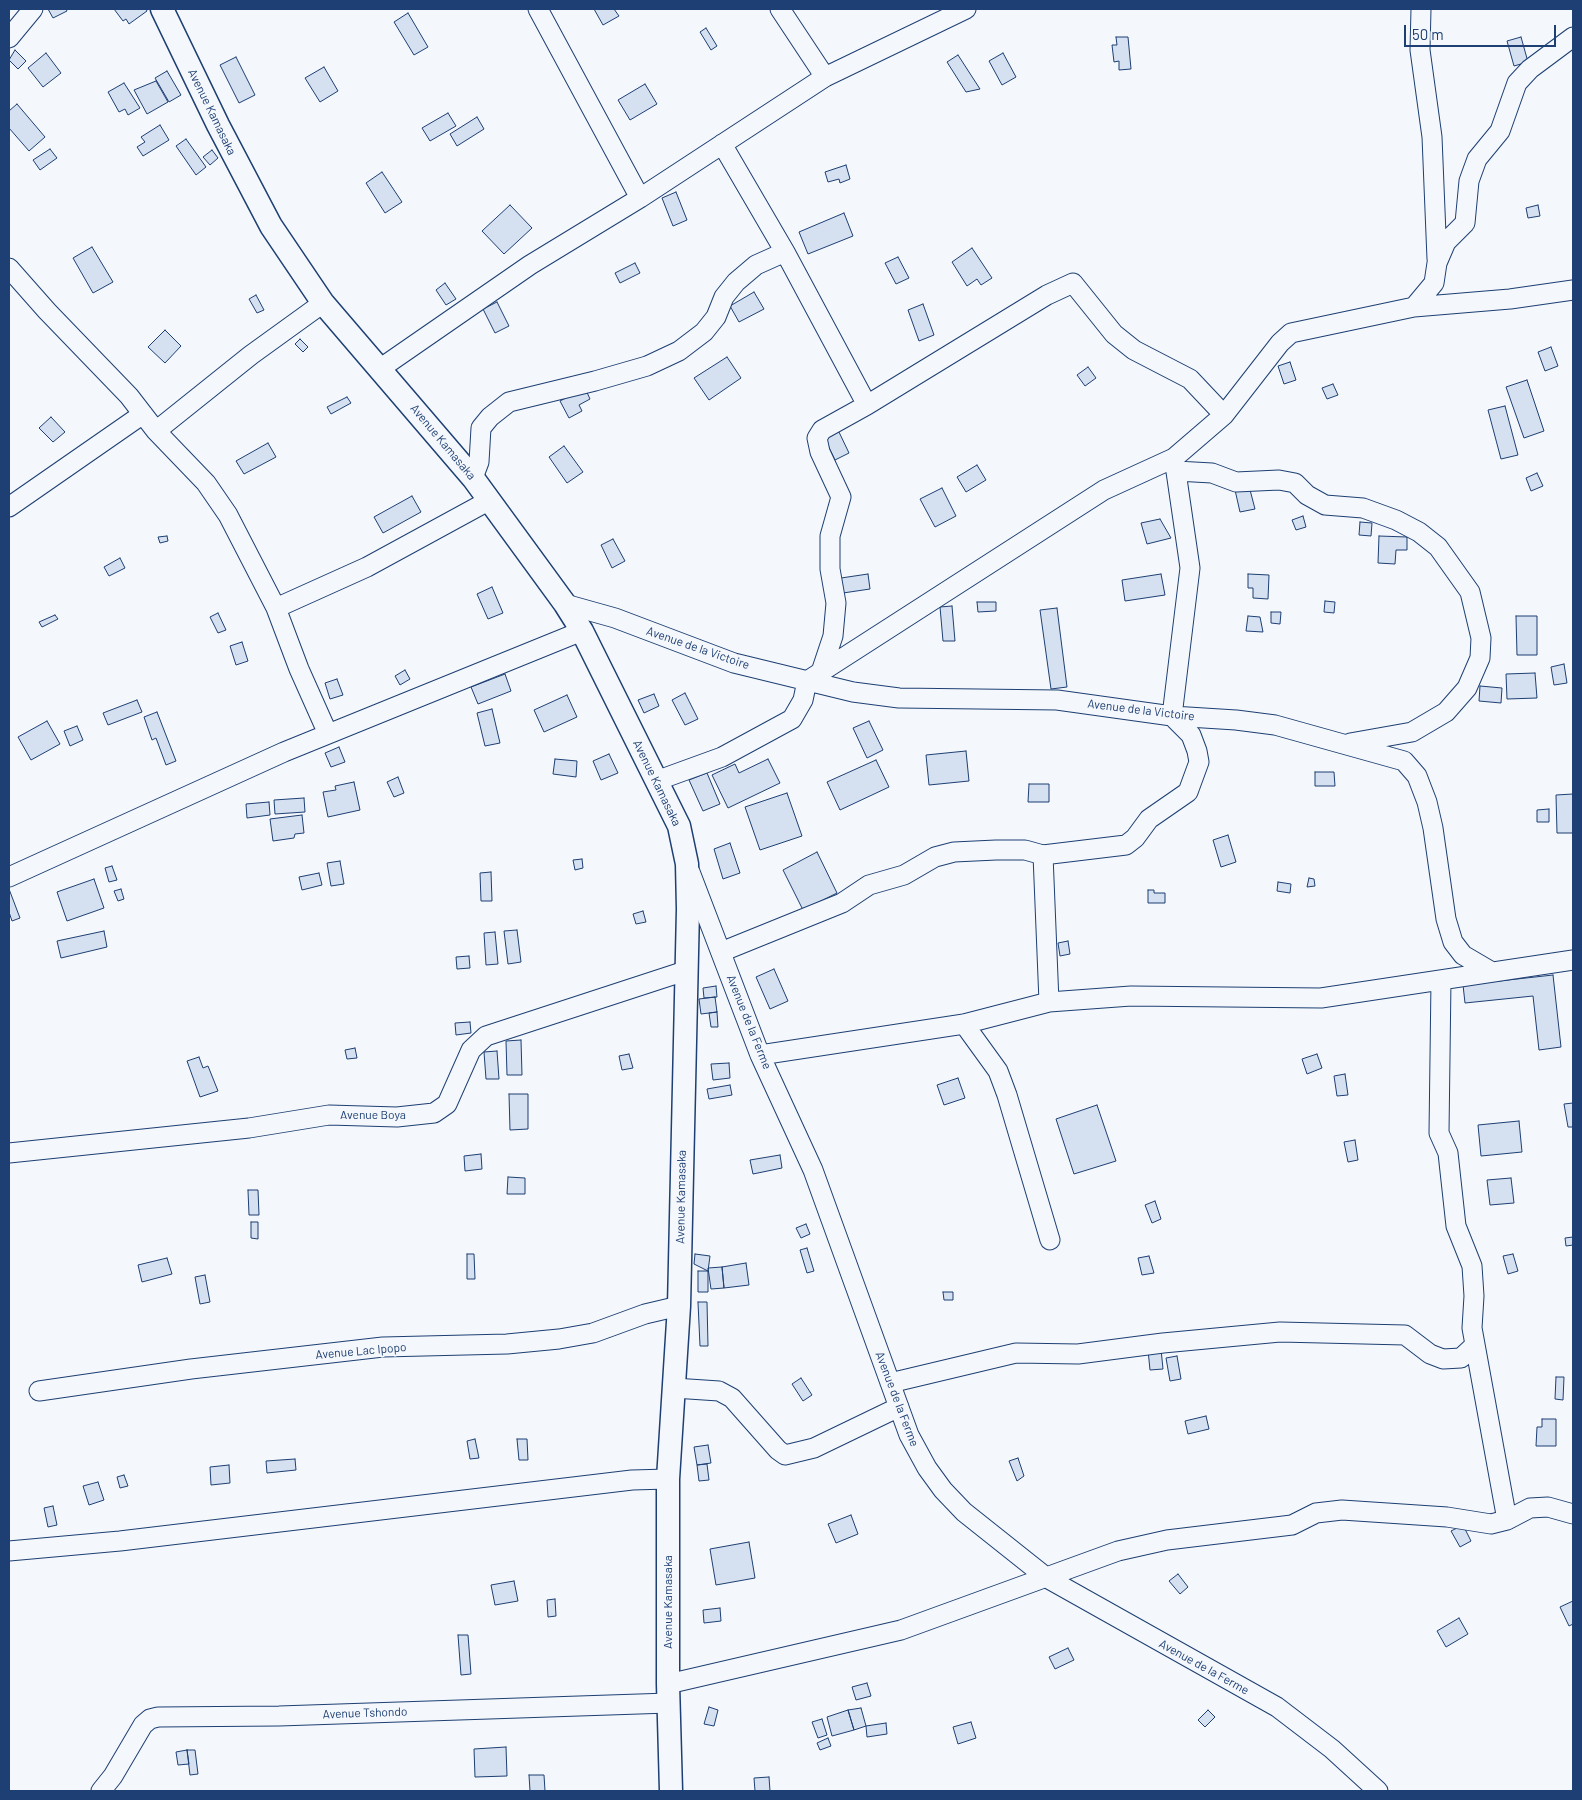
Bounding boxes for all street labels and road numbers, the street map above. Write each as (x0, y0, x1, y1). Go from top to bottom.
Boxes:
street label: Avenue Kamasaka (185, 67, 239, 157)
street label: Avenue Kamasaka (407, 401, 479, 483)
street label: Avenue de la Victoire (645, 624, 751, 672)
street label: Avenue de la Victoire (1087, 696, 1195, 724)
street label: Avenue Kamasaka (630, 738, 684, 828)
street label: Avenue de la Ferme (723, 973, 775, 1071)
street label: Avenue Boya (340, 1108, 406, 1122)
street label: Avenue Kamasaka (673, 1150, 689, 1244)
street label: Avenue Lac Ipopo (315, 1340, 407, 1362)
street label: Avenue de la Ferme (872, 1350, 922, 1448)
street label: Avenue Kamasaka (661, 1555, 675, 1649)
street label: Avenue de la Ferme (1157, 1636, 1251, 1698)
street label: Avenue Tshondo (322, 1704, 408, 1722)

